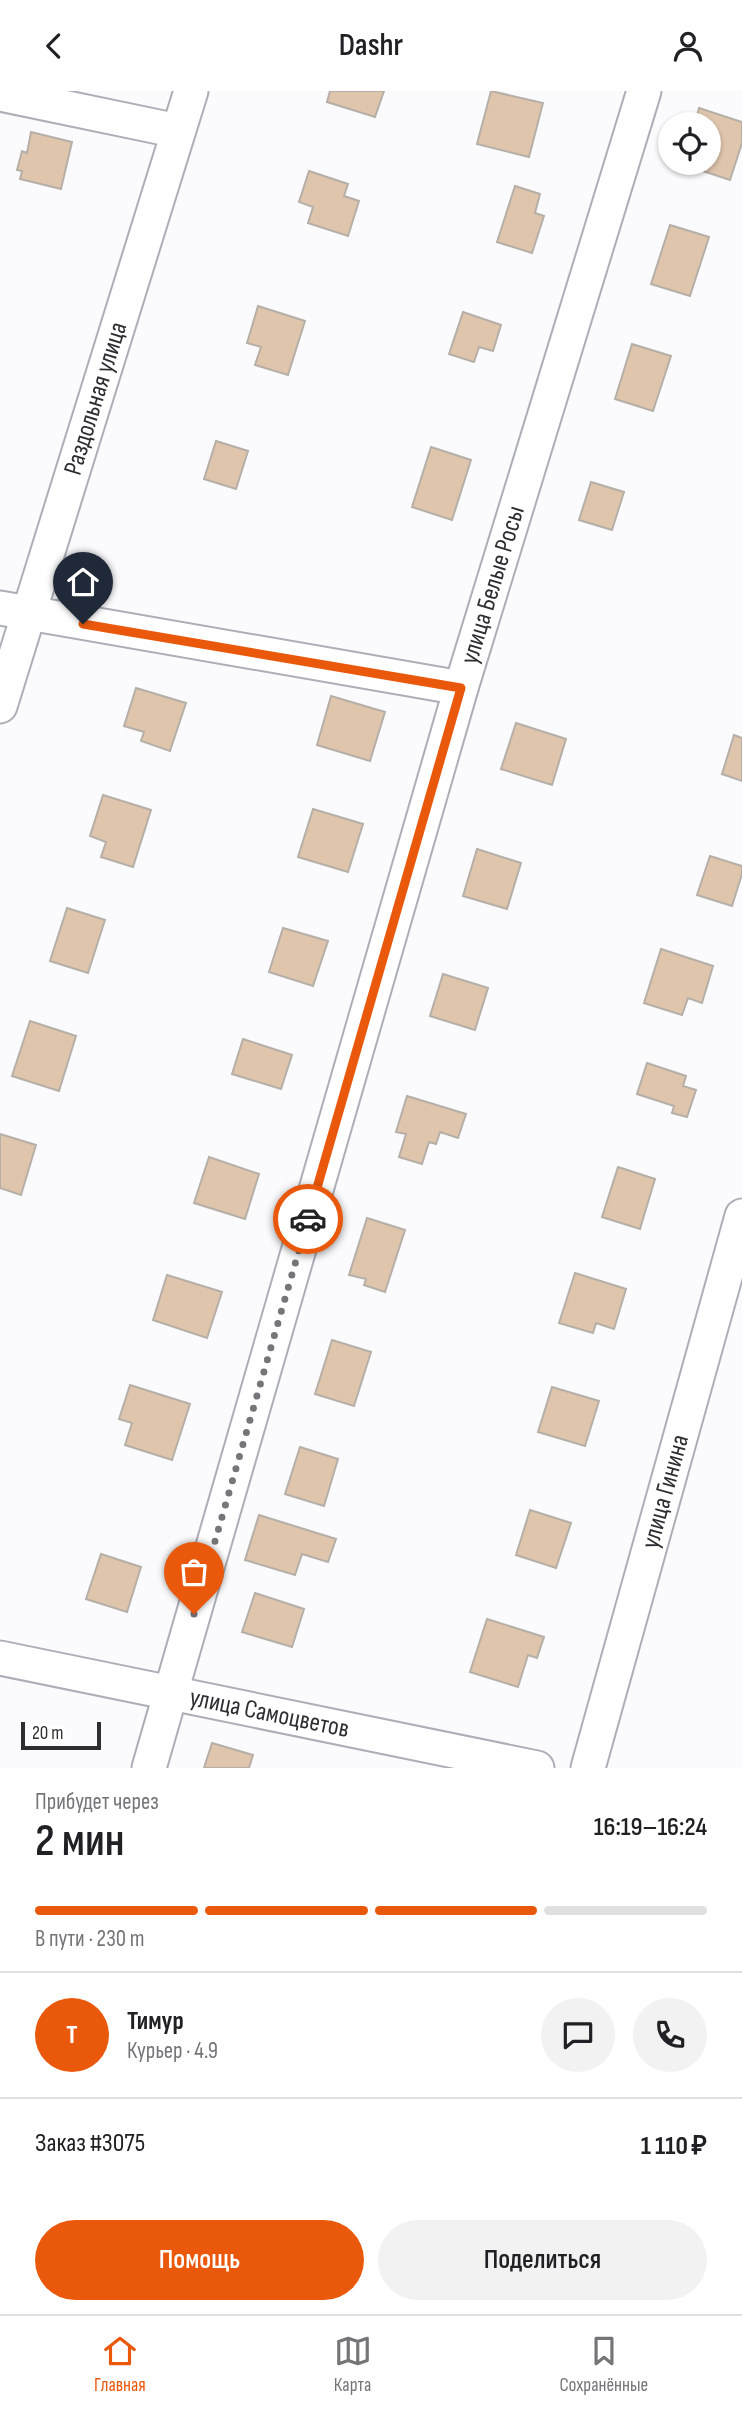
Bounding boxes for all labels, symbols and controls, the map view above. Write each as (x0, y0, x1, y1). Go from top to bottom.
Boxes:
text: Dashr (339, 26, 403, 65)
icon: back (35, 27, 73, 65)
icon: person (669, 27, 707, 65)
map controls (658, 112, 721, 175)
button: locate (658, 112, 721, 175)
street label: Раздольная улица (57, 318, 134, 479)
street label: улица Белые Росы (454, 502, 531, 668)
pin (53, 552, 113, 624)
icon: home (64, 563, 102, 601)
courier (273, 1184, 343, 1254)
icon: car (289, 1200, 327, 1238)
street label: улица Гинина (634, 1431, 696, 1552)
pin (164, 1542, 224, 1614)
icon: bag (175, 1553, 213, 1591)
street label: улица Самоцветов (187, 1682, 352, 1745)
scale bar (21, 1719, 102, 1751)
text: 20 m (32, 1722, 64, 1745)
text: Прибудет через (35, 1788, 159, 1816)
text: 16:19–16:24 (594, 1812, 707, 1843)
text: 2 мин (35, 1814, 125, 1869)
text: В пути · 230 m (35, 1925, 144, 1953)
button: chat (541, 1998, 615, 2072)
button: phone (633, 1998, 707, 2072)
text: Тимур (127, 2006, 184, 2037)
text: Т (66, 2020, 78, 2051)
text: Курьер · 4.9 (127, 2037, 218, 2065)
text: Заказ #3075 (35, 2128, 145, 2159)
text: 1 110 ₽ (641, 2131, 707, 2162)
button: Помощь (35, 2220, 364, 2300)
button: Поделиться (378, 2220, 707, 2300)
tab: Главная (94, 2332, 146, 2397)
tab: Карта (334, 2332, 372, 2397)
tab: Сохранённые (559, 2332, 648, 2397)

